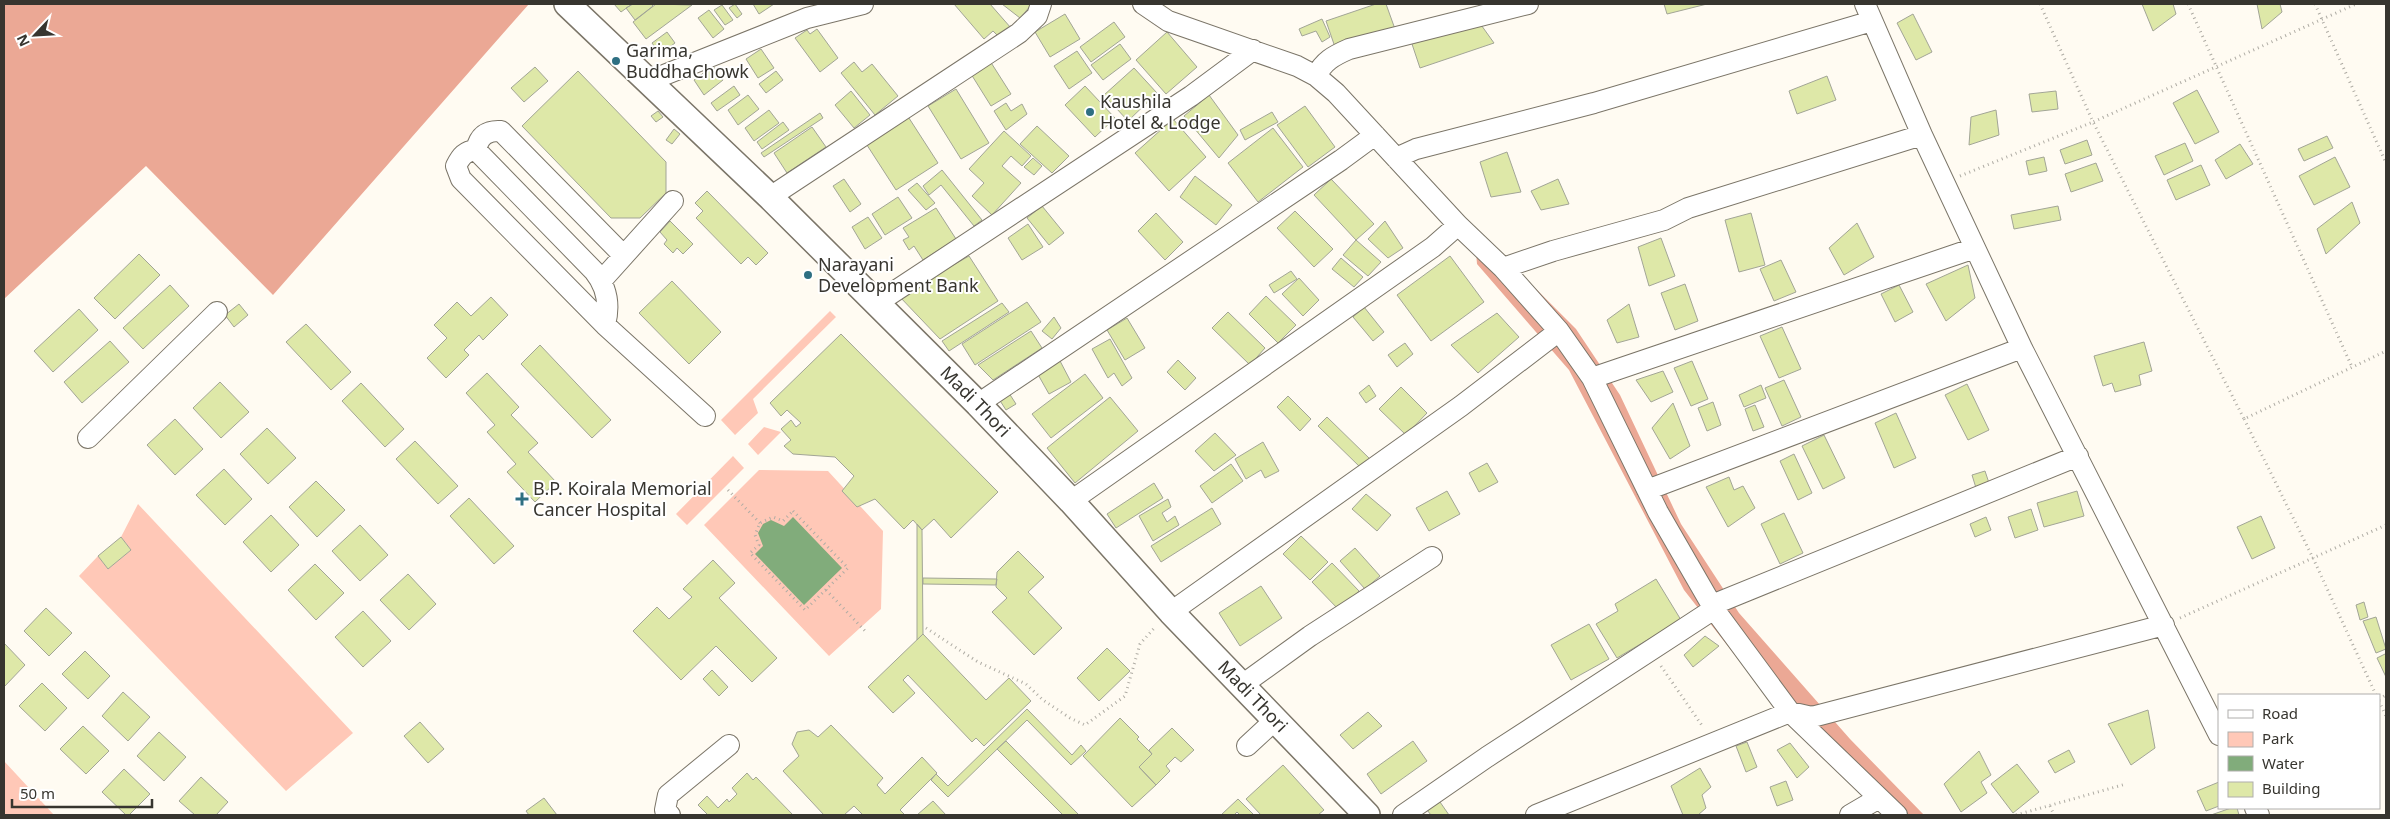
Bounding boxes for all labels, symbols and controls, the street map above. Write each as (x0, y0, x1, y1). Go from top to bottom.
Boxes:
north arrow (10, 10, 60, 60)
text: N (12, 32, 34, 50)
place label: Garima, BuddhaChowk (626, 38, 749, 83)
marker: Garima, BuddhaChowk (610, 55, 622, 67)
place label: Kaushila Hotel & Lodge (1100, 89, 1221, 134)
marker: Kaushila Hotel & Lodge (1084, 106, 1096, 118)
place label: Narayani Development Bank (818, 252, 979, 297)
marker: Narayani Development Bank (802, 269, 814, 281)
street label: Madi Thori (935, 360, 1016, 442)
place label: B.P. Koirala Memorial Cancer Hospital (533, 476, 712, 521)
marker: B.P. Koirala Memorial Cancer Hospital (515, 492, 529, 506)
street label: Madi Thori (1213, 655, 1294, 737)
legend (2218, 694, 2380, 809)
text: Road (2262, 703, 2298, 723)
text: Park (2262, 728, 2294, 748)
text: Water (2262, 753, 2304, 773)
scale bar (12, 776, 152, 808)
text: Building (2262, 778, 2320, 798)
text: 50 m (20, 783, 55, 803)

